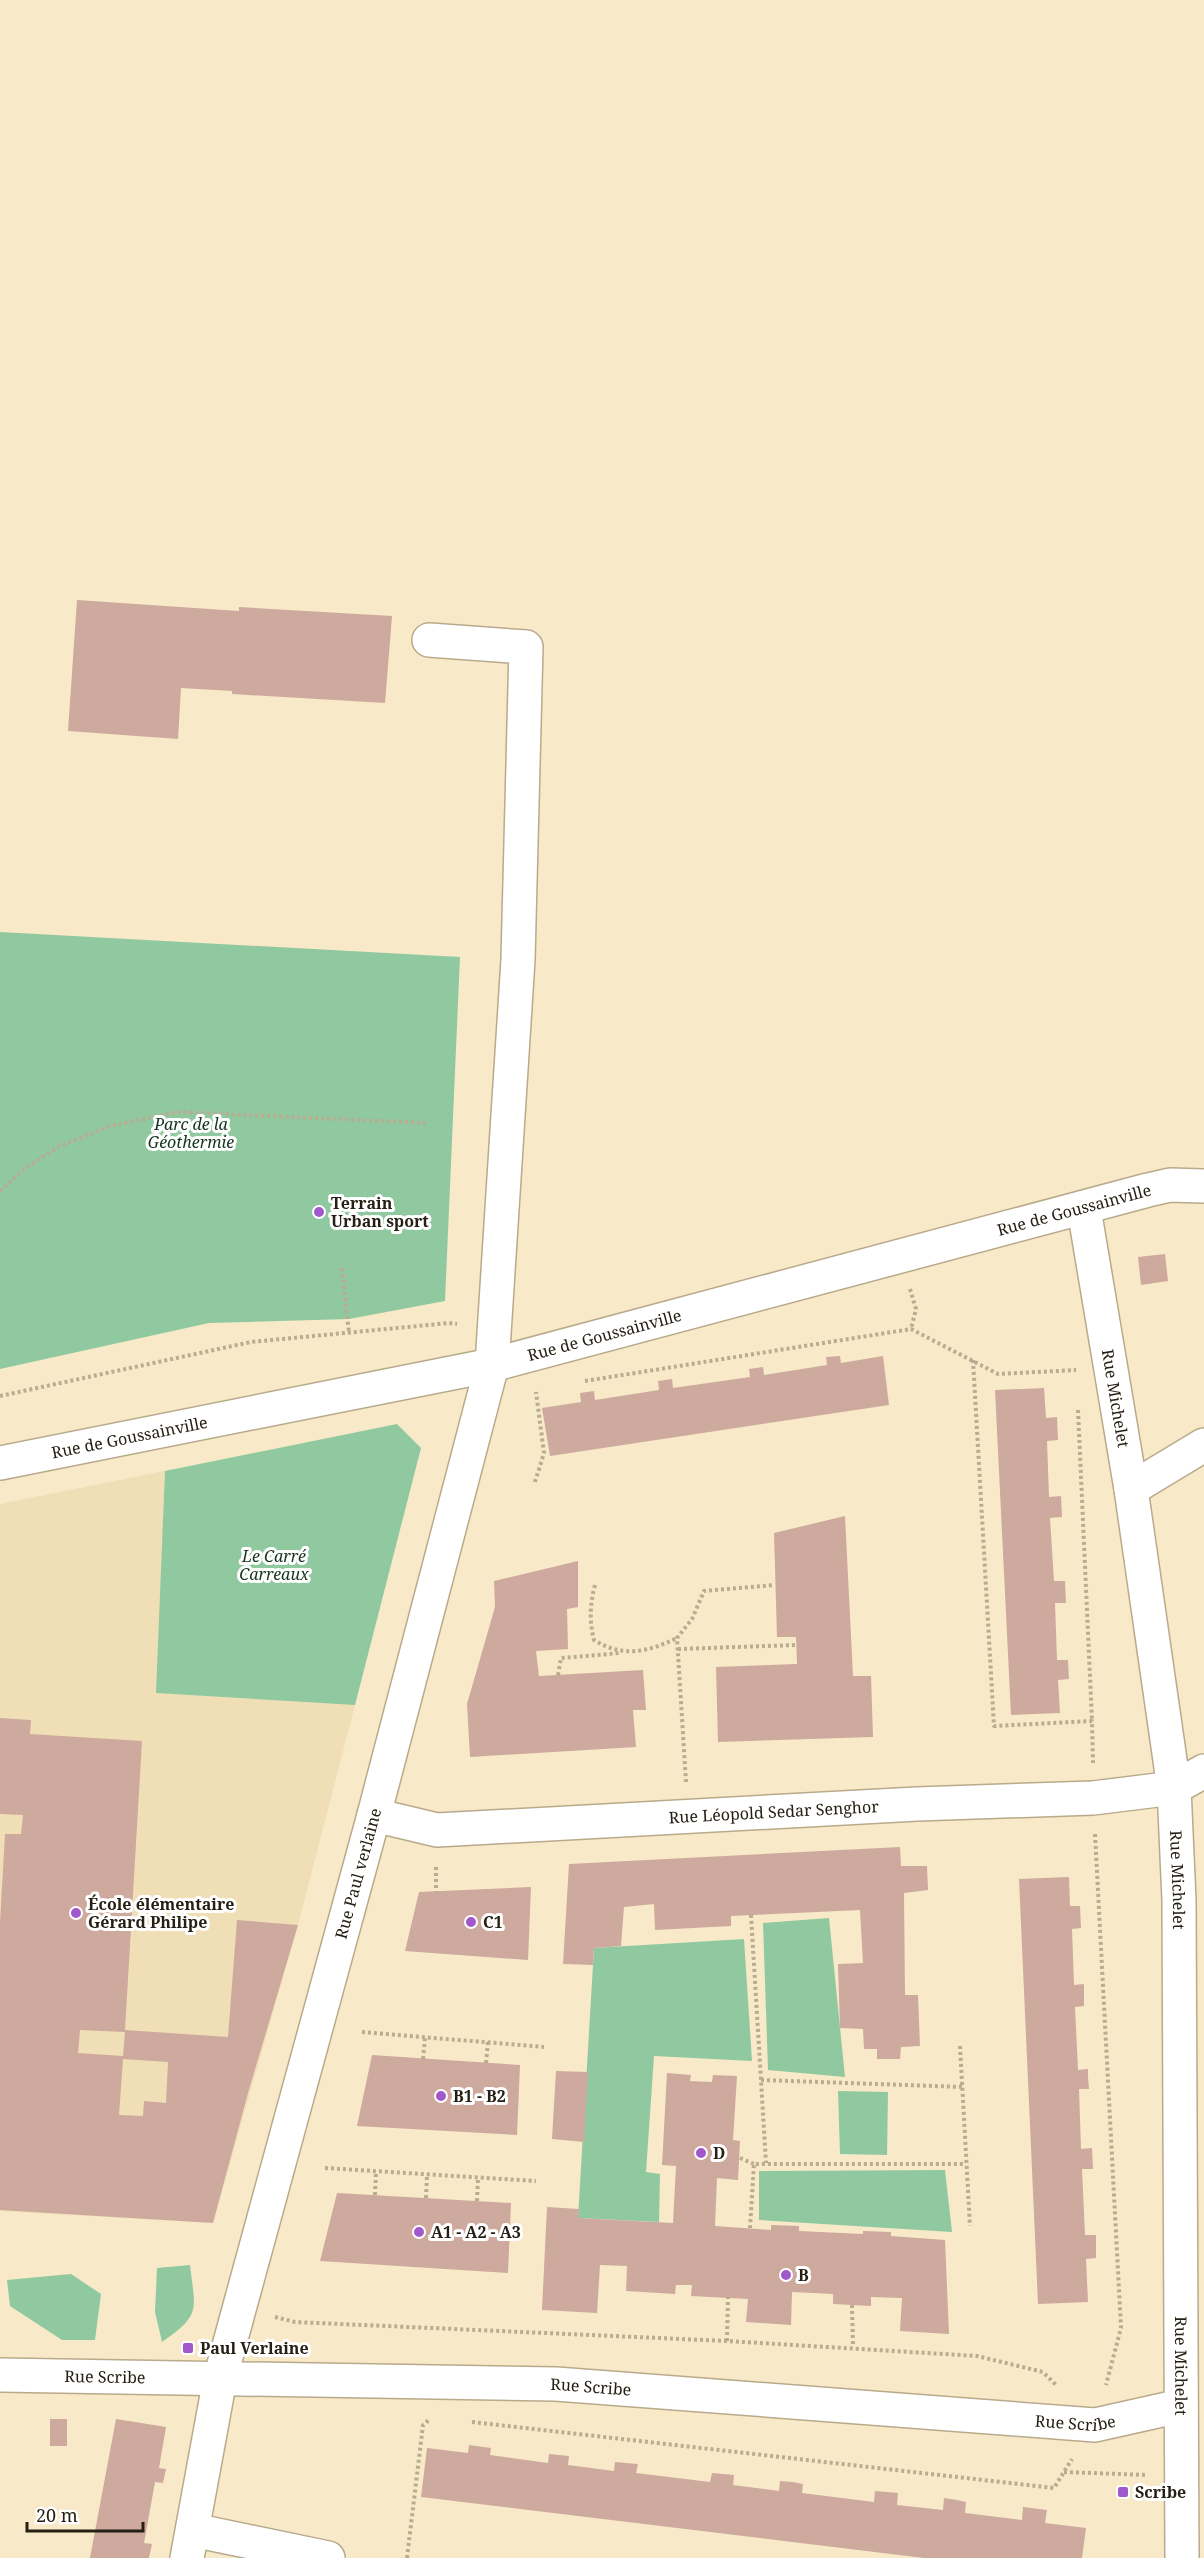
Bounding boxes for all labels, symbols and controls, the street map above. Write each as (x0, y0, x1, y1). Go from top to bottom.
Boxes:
park label: Parc de la Géothermie (148, 1113, 234, 1153)
street label: Rue de Goussainville (995, 1179, 1153, 1241)
place label: Terrain Urban sport (331, 1192, 429, 1232)
marker: Terrain Urban sport (312, 1205, 326, 1219)
street label: Rue de Goussainville (525, 1304, 684, 1366)
street label: Rue Michelet (1097, 1348, 1135, 1450)
street label: Rue de Goussainville (50, 1411, 209, 1463)
park label: Le Carré Carreaux (239, 1545, 309, 1585)
street label: Rue Léopold Sedar Senghor (668, 1795, 880, 1828)
street label: Rue Paul verlaine (330, 1806, 386, 1941)
street label: Rue Michelet (1165, 1830, 1190, 1930)
place label: École élémentaire Gérard Philipe (88, 1893, 234, 1933)
marker: École élémentaire Gérard Philipe (69, 1906, 83, 1920)
place label: C1 (483, 1911, 503, 1933)
marker: C1 (464, 1915, 478, 1929)
place label: B1 - B2 (453, 2085, 506, 2107)
marker: B1 - B2 (434, 2089, 448, 2103)
place label: D (713, 2142, 725, 2164)
marker: D (694, 2146, 708, 2160)
place label: A1 - A2 - A3 (431, 2221, 521, 2243)
marker: A1 - A2 - A3 (412, 2225, 426, 2239)
place label: B (798, 2264, 809, 2286)
marker: B (779, 2268, 793, 2282)
street label: Rue Michelet (1170, 2316, 1192, 2416)
place label: Paul Verlaine (200, 2337, 309, 2359)
marker: Paul Verlaine (181, 2341, 195, 2355)
street label: Rue Scribe (64, 2365, 146, 2388)
street label: Rue Scribe (550, 2373, 632, 2401)
street label: Rue Scribe (1034, 2409, 1118, 2436)
place label: Scribe (1135, 2481, 1186, 2503)
marker: Scribe (1116, 2485, 1130, 2499)
scale bar (27, 2495, 142, 2533)
text: 20 m (36, 2503, 78, 2527)

